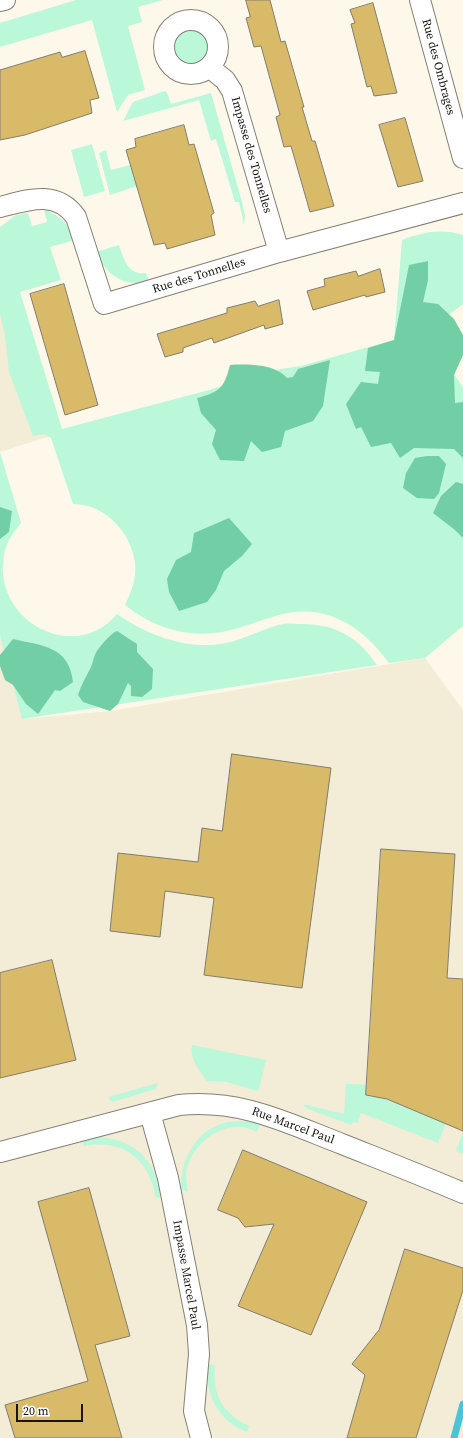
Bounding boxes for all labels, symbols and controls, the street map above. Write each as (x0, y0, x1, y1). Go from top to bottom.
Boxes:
street label: Rue des Ombrages (418, 17, 458, 117)
street label: Impasse des Tonnelles (227, 95, 275, 215)
street label: Rue des Tonnelles (151, 255, 247, 297)
street label: Rue Marcel Paul (250, 1104, 336, 1148)
street label: Impasse Marcel Paul (169, 1219, 203, 1331)
scale bar (18, 1396, 85, 1422)
text: 20 m (23, 1403, 49, 1419)

